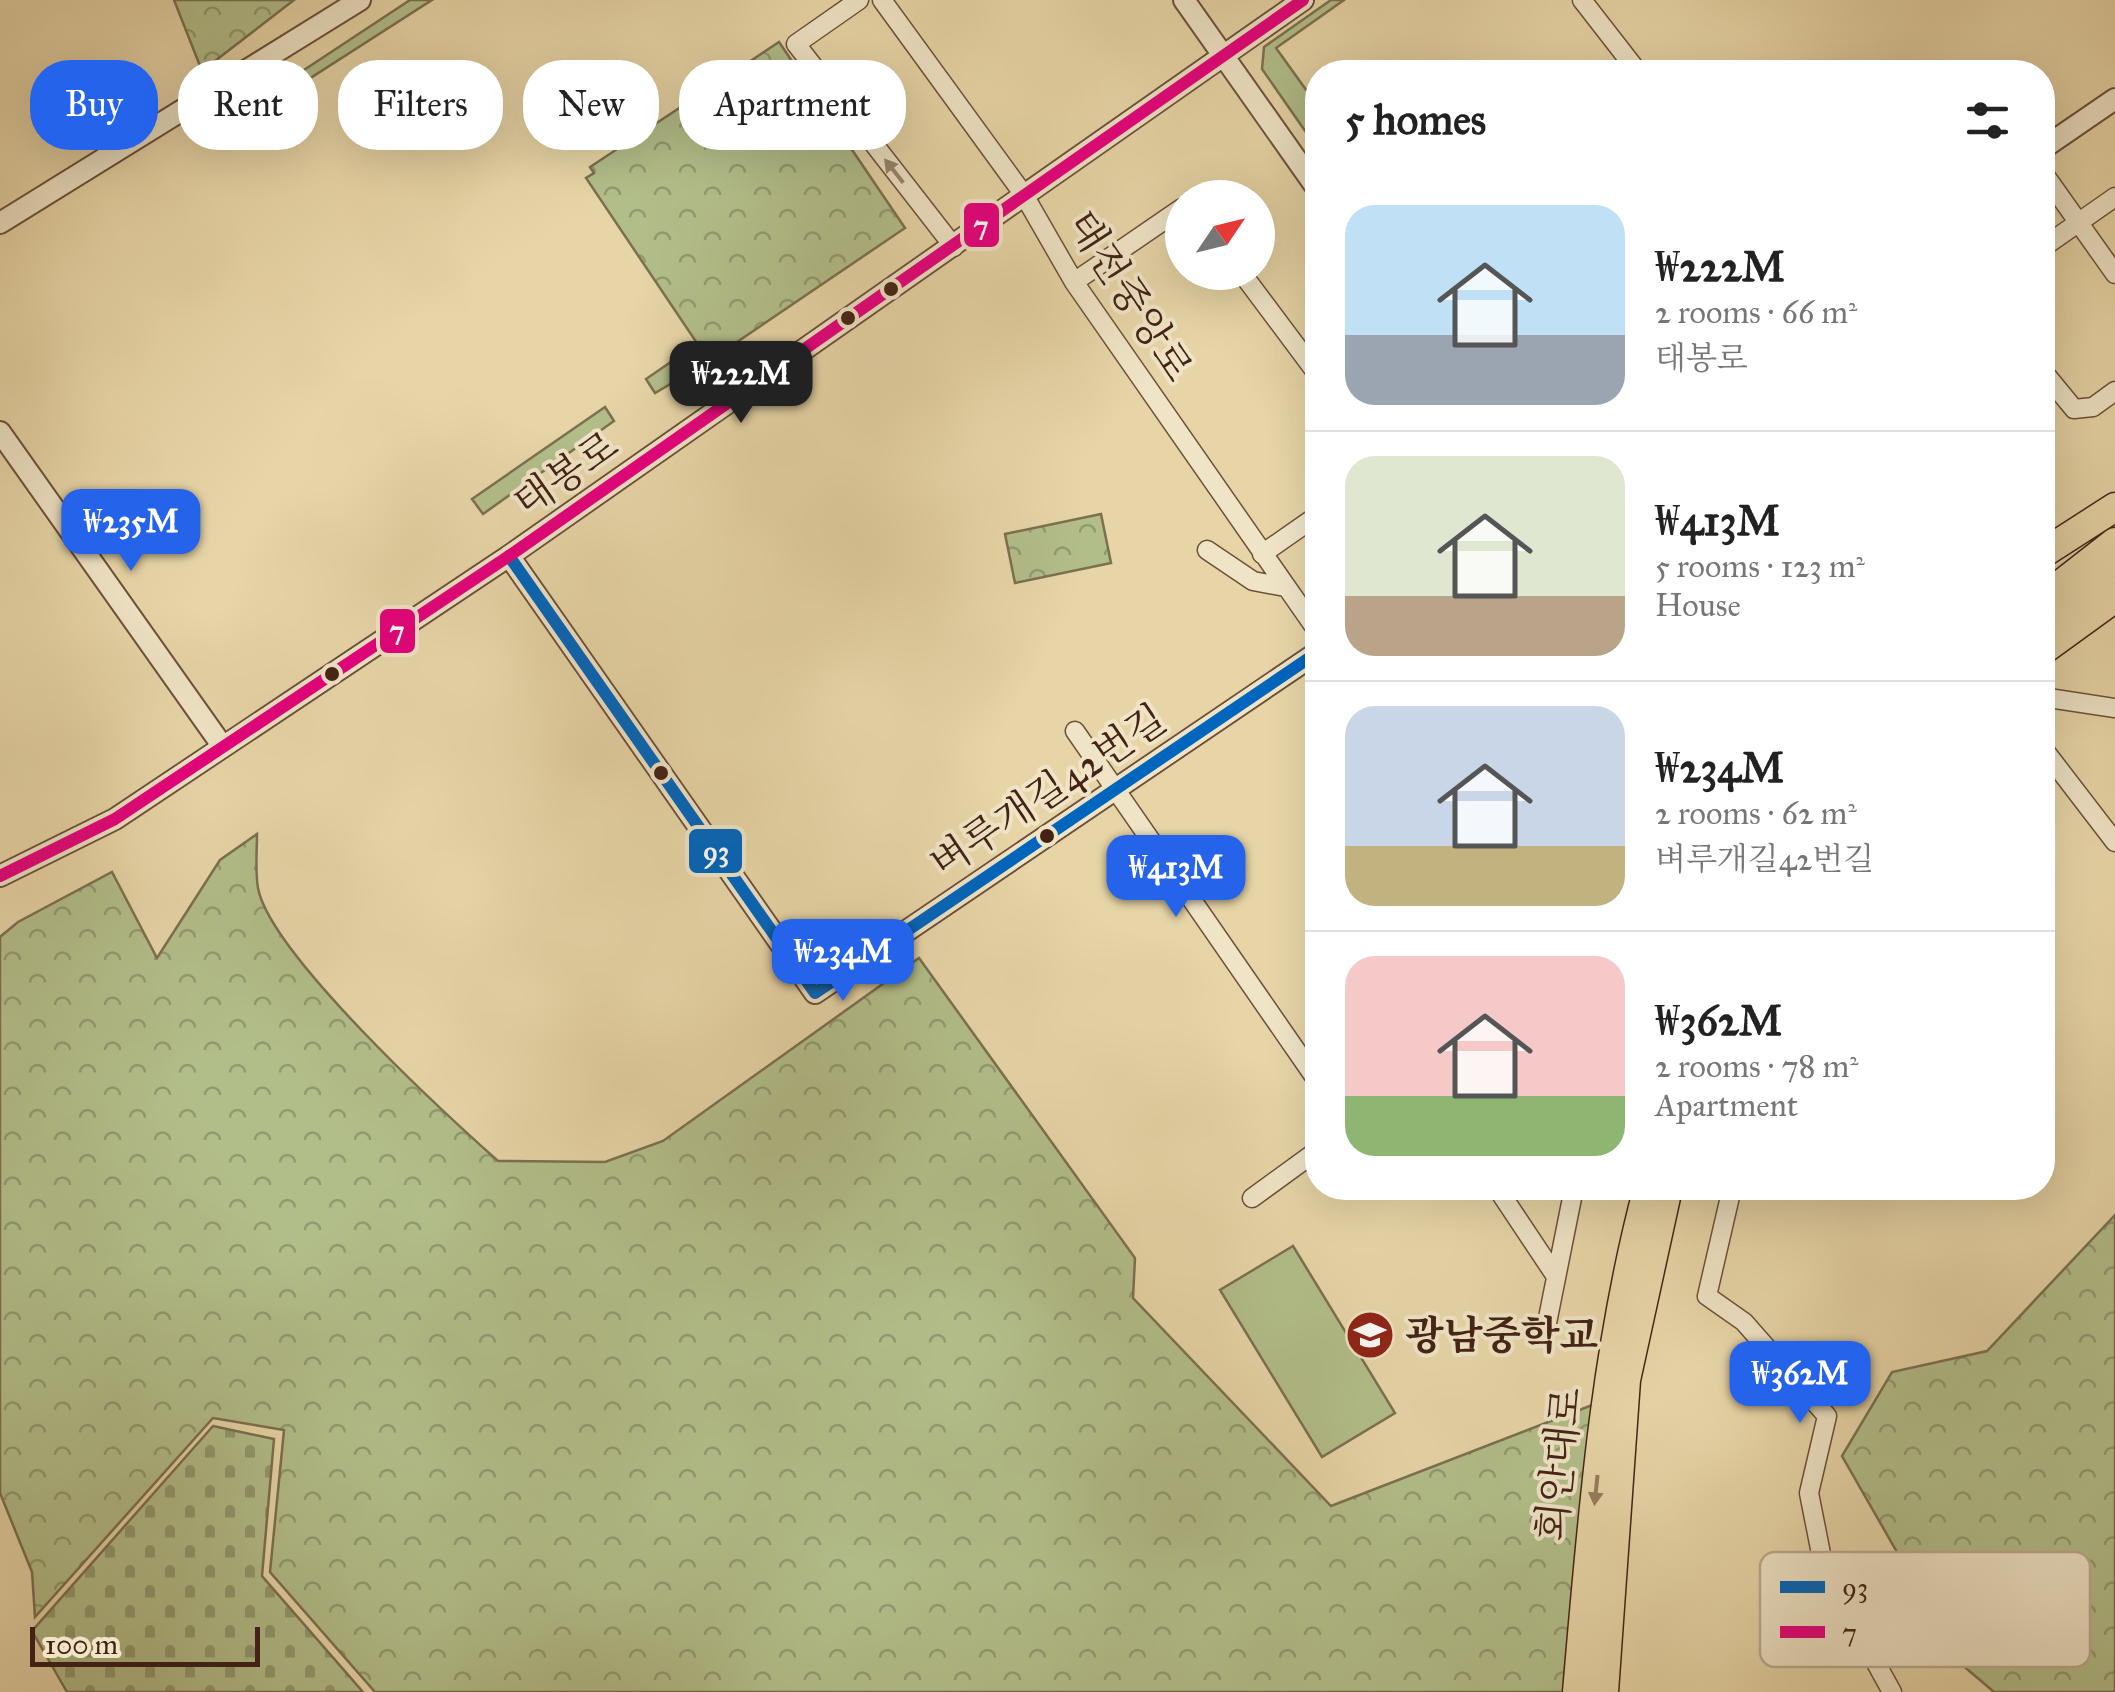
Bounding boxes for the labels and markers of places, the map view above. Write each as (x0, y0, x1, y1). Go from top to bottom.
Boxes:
unlabelled marker (881, 279, 901, 299)
unlabelled marker (838, 308, 858, 328)
pin: ₩222M (671, 341, 811, 426)
pin: ₩235M (61, 489, 201, 574)
unlabelled marker (322, 664, 342, 684)
unlabelled marker (651, 763, 671, 783)
unlabelled marker (1037, 826, 1057, 846)
pin: ₩413M (1106, 835, 1246, 920)
pin: ₩234M (773, 919, 913, 1004)
school or university icon: 광남중학교 (1344, 1309, 1396, 1361)
place label: 광남중학교 (1405, 1311, 1599, 1360)
pin: ₩362M (1730, 1341, 1870, 1426)

